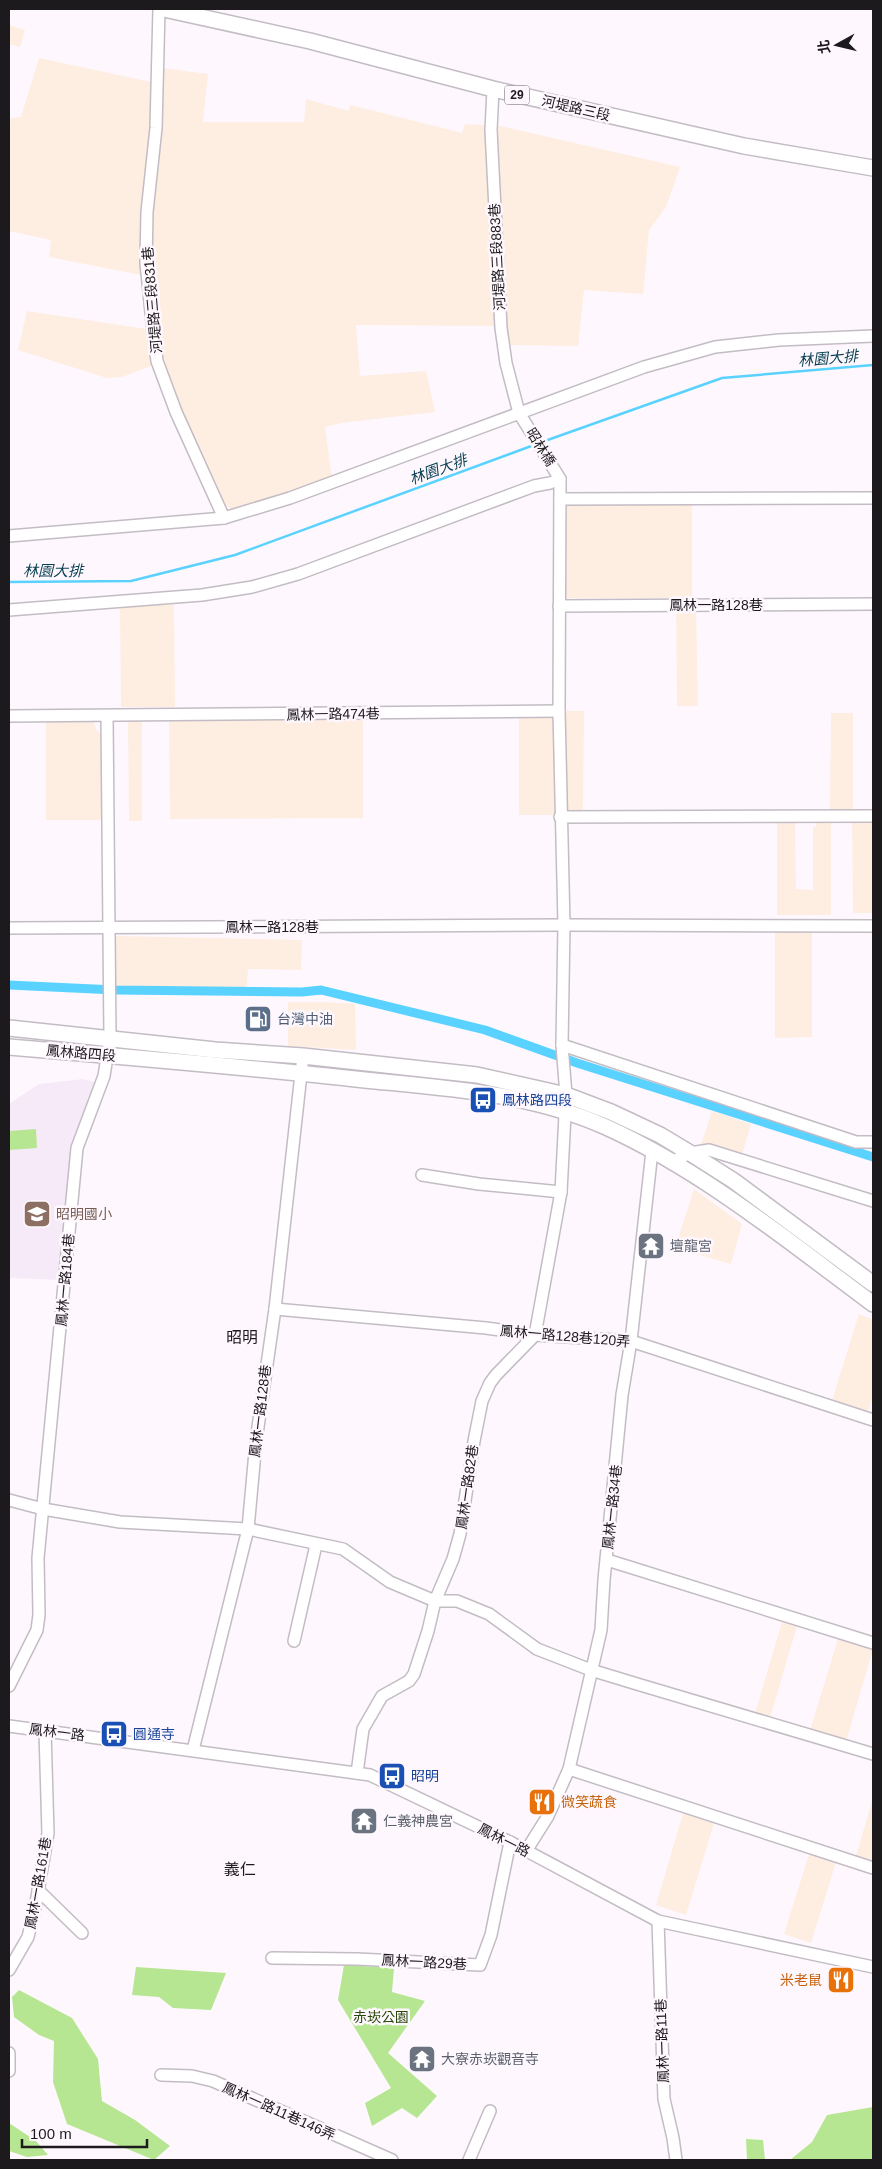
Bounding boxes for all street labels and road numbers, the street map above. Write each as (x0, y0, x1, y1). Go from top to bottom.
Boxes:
road number: 29 (504, 86, 530, 104)
street label: 河堤路三段 (540, 92, 612, 124)
street label: 河堤路三段883巷 (486, 203, 508, 311)
street label: 河堤路三段831巷 (139, 246, 165, 354)
street label: 昭林橋 (523, 425, 559, 469)
street label: 鳳林一路128巷 (669, 597, 763, 613)
street label: 鳳林一路474巷 (286, 705, 380, 723)
street label: 鳳林一路128巷 (225, 919, 319, 935)
street label: 鳳林路四段 (45, 1042, 117, 1064)
street label: 鳳林一路184巷 (53, 1233, 77, 1327)
street label: 鳳林一路128巷120弄 (499, 1322, 631, 1350)
street label: 鳳林一路128巷 (246, 1364, 274, 1458)
street label: 鳳林一路82巷 (453, 1444, 481, 1530)
street label: 鳳林一路34巷 (600, 1464, 624, 1550)
street label: 鳳林一路 (28, 1721, 86, 1743)
street label: 鳳林一路 (475, 1820, 533, 1860)
street label: 鳳林一路161巷 (22, 1836, 54, 1930)
street label: 鳳林一路29巷 (381, 1952, 467, 1972)
street label: 鳳林一路11巷 (653, 1998, 671, 2084)
street label: 鳳林一路11巷146弄 (220, 2079, 338, 2143)

